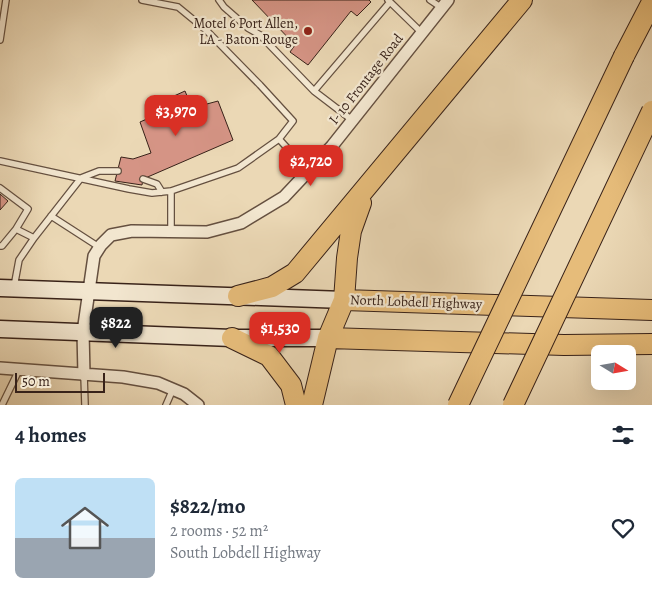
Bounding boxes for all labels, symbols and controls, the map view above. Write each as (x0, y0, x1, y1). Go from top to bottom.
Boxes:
place label: Motel 6 Port Allen, LA - Baton Rouge (194, 14, 298, 49)
marker: Motel 6 Port Allen, LA - Baton Rouge (302, 25, 314, 37)
street label: I- 10 Frontage Road (324, 29, 408, 128)
pin: $3,970 (135, 94, 217, 137)
text: $3,970 (156, 100, 196, 122)
pin: $2,720 (270, 144, 352, 187)
text: $2,720 (290, 150, 332, 172)
street label: North Lobdell Highway (350, 290, 483, 314)
pin: $822 (86, 306, 146, 349)
text: $822 (101, 312, 131, 334)
pin: $1,530 (239, 312, 321, 354)
text: $1,530 (260, 317, 300, 339)
north arrow (591, 345, 636, 390)
map controls (591, 345, 636, 390)
scale bar (15, 370, 105, 393)
text: 50 m (22, 372, 50, 391)
text: 4 homes (15, 421, 87, 449)
icon: filters (609, 421, 637, 449)
text: $822/mo (170, 492, 246, 520)
icon: home (55, 498, 115, 558)
icon: heart (609, 514, 637, 542)
text: 2 rooms · 52 m² (170, 520, 268, 542)
text: South Lobdell Highway (170, 542, 321, 564)

